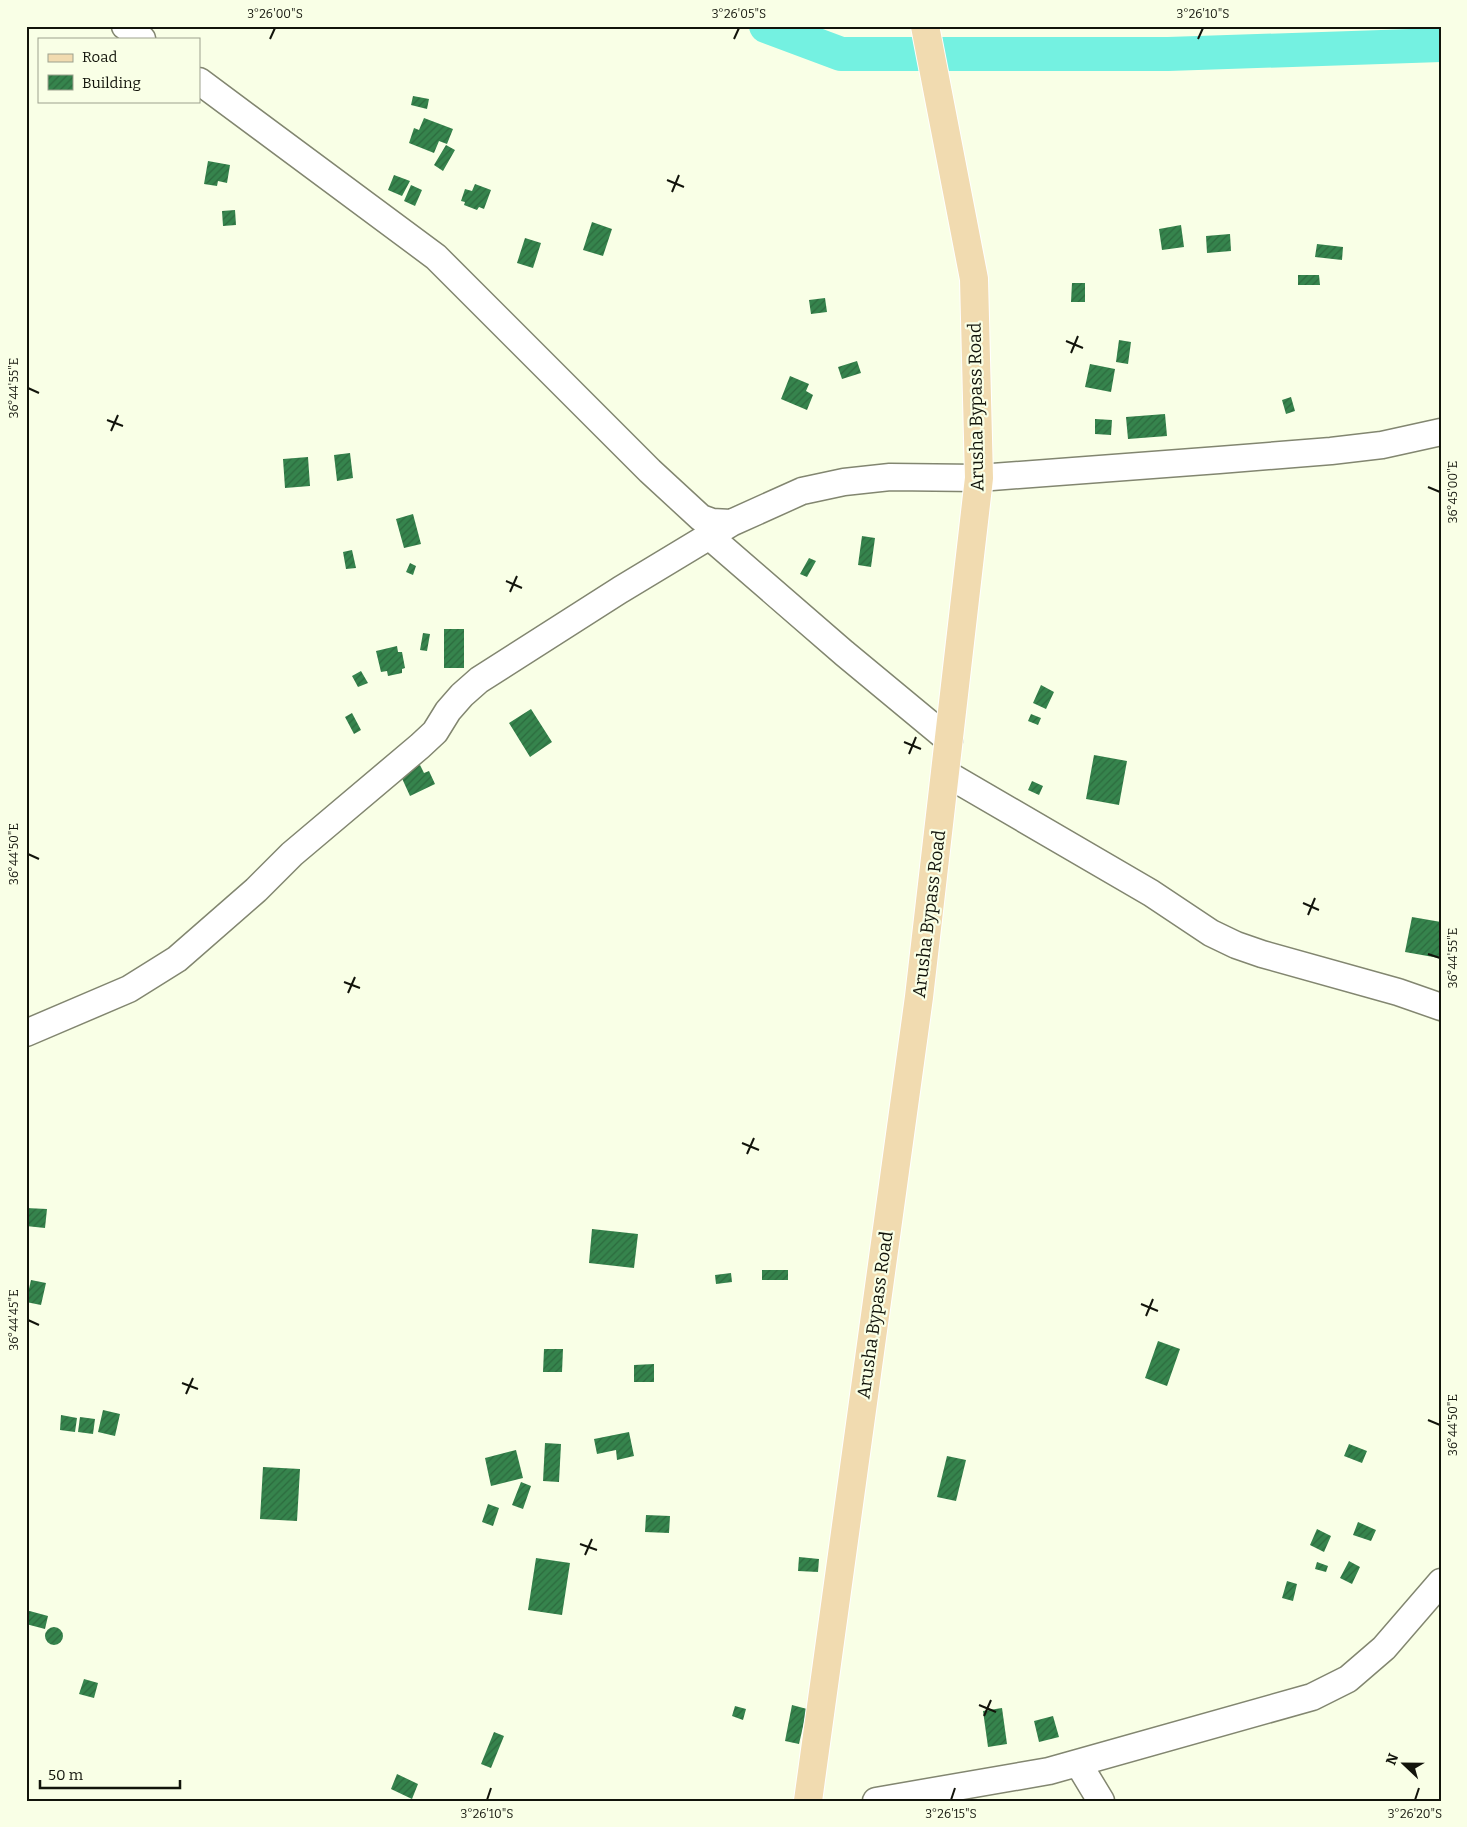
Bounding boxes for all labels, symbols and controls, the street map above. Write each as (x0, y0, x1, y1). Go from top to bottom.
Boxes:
text: 3°26'00"S (247, 7, 303, 21)
text: 3°26'05"S (712, 7, 766, 21)
text: 3°26'10"S (1177, 7, 1229, 21)
legend (38, 38, 200, 102)
text: Road (82, 48, 117, 66)
text: Building (82, 74, 141, 92)
street label: Arusha Bypass Road (964, 322, 988, 492)
text: 36°44'55"E (7, 358, 21, 418)
text: 36°45'00"E (1446, 461, 1460, 523)
text: 36°44'50"E (7, 823, 21, 885)
street label: Arusha Bypass Road (908, 829, 950, 999)
text: 36°44'55"E (1446, 928, 1460, 988)
street label: Arusha Bypass Road (852, 1230, 898, 1400)
text: 36°44'45"E (7, 1289, 21, 1351)
text: 36°44'50"E (1446, 1394, 1460, 1456)
north arrow (1380, 1740, 1430, 1790)
text: N (1383, 1751, 1402, 1768)
scale bar (40, 1757, 180, 1789)
text: 50 m (48, 1766, 84, 1784)
text: 3°26'10"S (461, 1807, 513, 1821)
text: 3°26'15"S (925, 1807, 977, 1821)
text: 3°26'20"S (1388, 1807, 1442, 1821)

